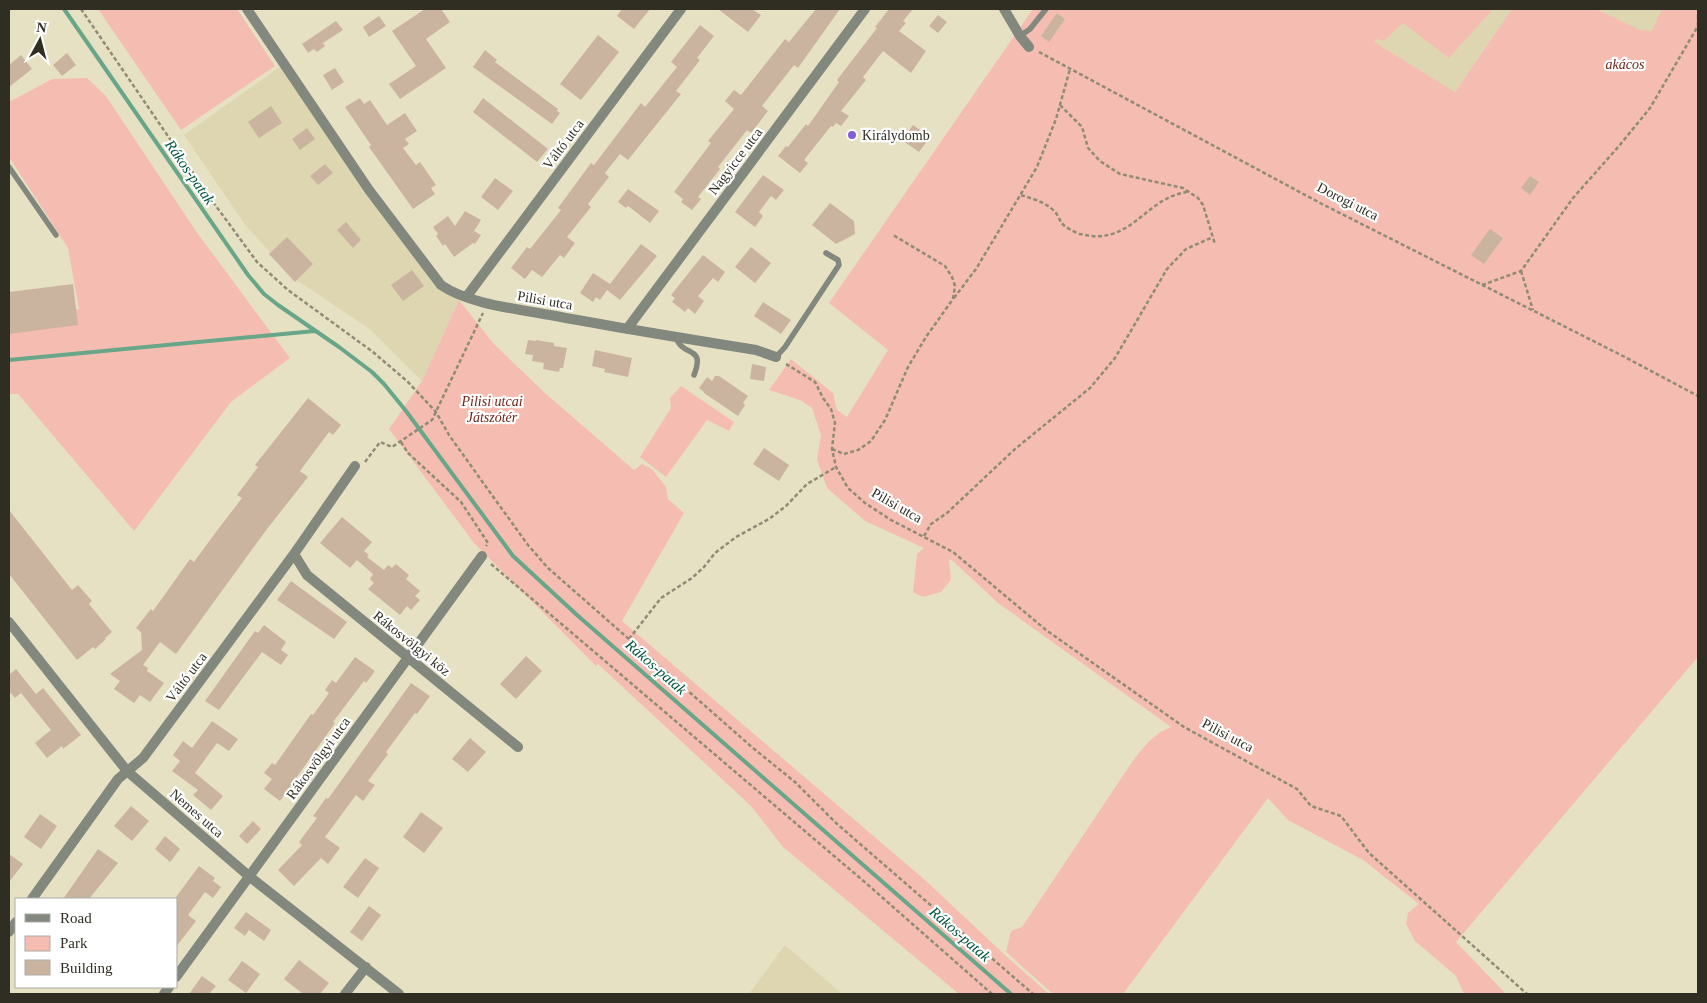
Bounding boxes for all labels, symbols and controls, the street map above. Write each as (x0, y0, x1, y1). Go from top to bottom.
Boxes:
north arrow (15, 15, 65, 65)
text: N (36, 20, 47, 36)
park label: akácos (1606, 57, 1645, 72)
street label: Váltó utca (540, 116, 587, 172)
street label: Nagyicce utca (705, 124, 766, 198)
place label: Királydomb (862, 128, 930, 143)
marker: Királydomb (846, 129, 858, 141)
water label: Rákos-patak (161, 136, 218, 208)
street label: Dorogi utca (1315, 180, 1381, 224)
street label: Pilisi utca (516, 288, 574, 313)
park label: Pilisi utcai Játszótér (460, 394, 523, 425)
street label: Pilisi utca (869, 485, 925, 526)
street label: Rákosvölgyi köz (370, 608, 453, 679)
water label: Rákos-patak (622, 636, 690, 698)
street label: Váltó utca (163, 649, 210, 705)
street label: Rákosvölgyi utca (284, 714, 354, 802)
street label: Pilisi utca (1200, 716, 1257, 755)
street label: Nemes utca (167, 786, 227, 841)
legend (15, 898, 178, 988)
water label: Rákos-patak (926, 903, 994, 965)
text: Road (60, 910, 92, 926)
text: Park (60, 935, 88, 951)
text: Building (60, 960, 113, 976)

